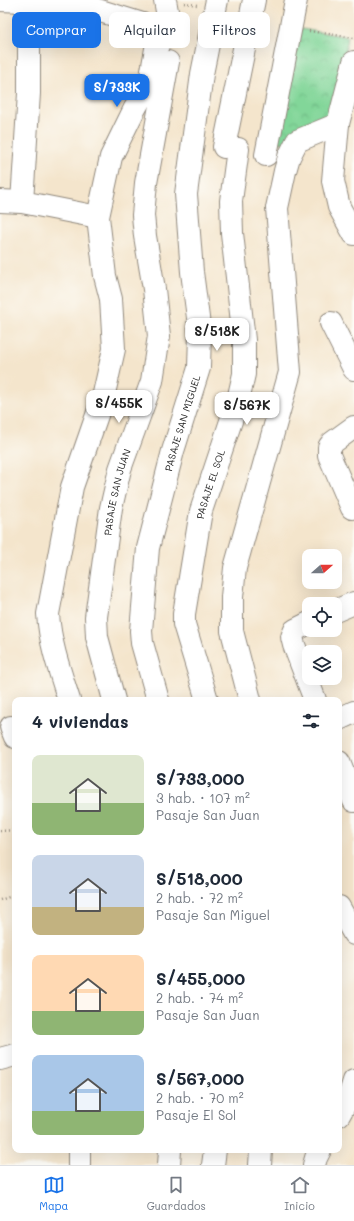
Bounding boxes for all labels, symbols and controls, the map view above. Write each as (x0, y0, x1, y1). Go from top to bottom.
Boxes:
chip: Comprar (12, 12, 101, 48)
chip: Alquilar (109, 12, 190, 48)
chip: Filtros (198, 12, 270, 48)
pin: S/733K (84, 74, 150, 108)
text: S/733K (93, 78, 141, 95)
pin: S/518K (184, 318, 250, 352)
text: S/518K (194, 322, 240, 339)
street label: PASAJE SAN MIGUEL (161, 373, 204, 473)
pin: S/455K (86, 390, 152, 424)
pin: S/567K (214, 392, 280, 426)
text: S/455K (95, 394, 143, 411)
text: S/567K (224, 396, 270, 413)
street label: PASAJE SAN JUAN (100, 447, 134, 536)
street label: PASAJE EL SOL (193, 447, 228, 520)
north arrow (302, 549, 342, 589)
map controls (302, 549, 342, 685)
button: locate (302, 597, 342, 637)
button: layers (302, 645, 342, 685)
text: 4 viviendas (32, 710, 128, 732)
icon: filters (300, 710, 322, 732)
text: S/733,000 (156, 767, 244, 789)
icon: home (64, 771, 112, 819)
text: 3 hab. · 107 m² (156, 789, 250, 806)
text: Pasaje San Juan (156, 806, 259, 823)
text: S/518,000 (156, 867, 243, 889)
icon: home (64, 871, 112, 919)
text: 2 hab. · 72 m² (156, 889, 243, 906)
text: Pasaje San Miguel (156, 906, 270, 923)
text: S/455,000 (156, 967, 245, 989)
icon: home (64, 971, 112, 1019)
text: 2 hab. · 74 m² (156, 989, 243, 1006)
text: Pasaje San Juan (156, 1006, 259, 1023)
text: S/567,000 (156, 1067, 244, 1089)
icon: home (64, 1071, 112, 1119)
text: 2 hab. · 70 m² (156, 1089, 244, 1106)
text: Pasaje El Sol (156, 1106, 236, 1123)
tab: Mapa (39, 1174, 68, 1213)
tab: Guardados (147, 1174, 206, 1213)
tab: Inicio (284, 1174, 315, 1213)

